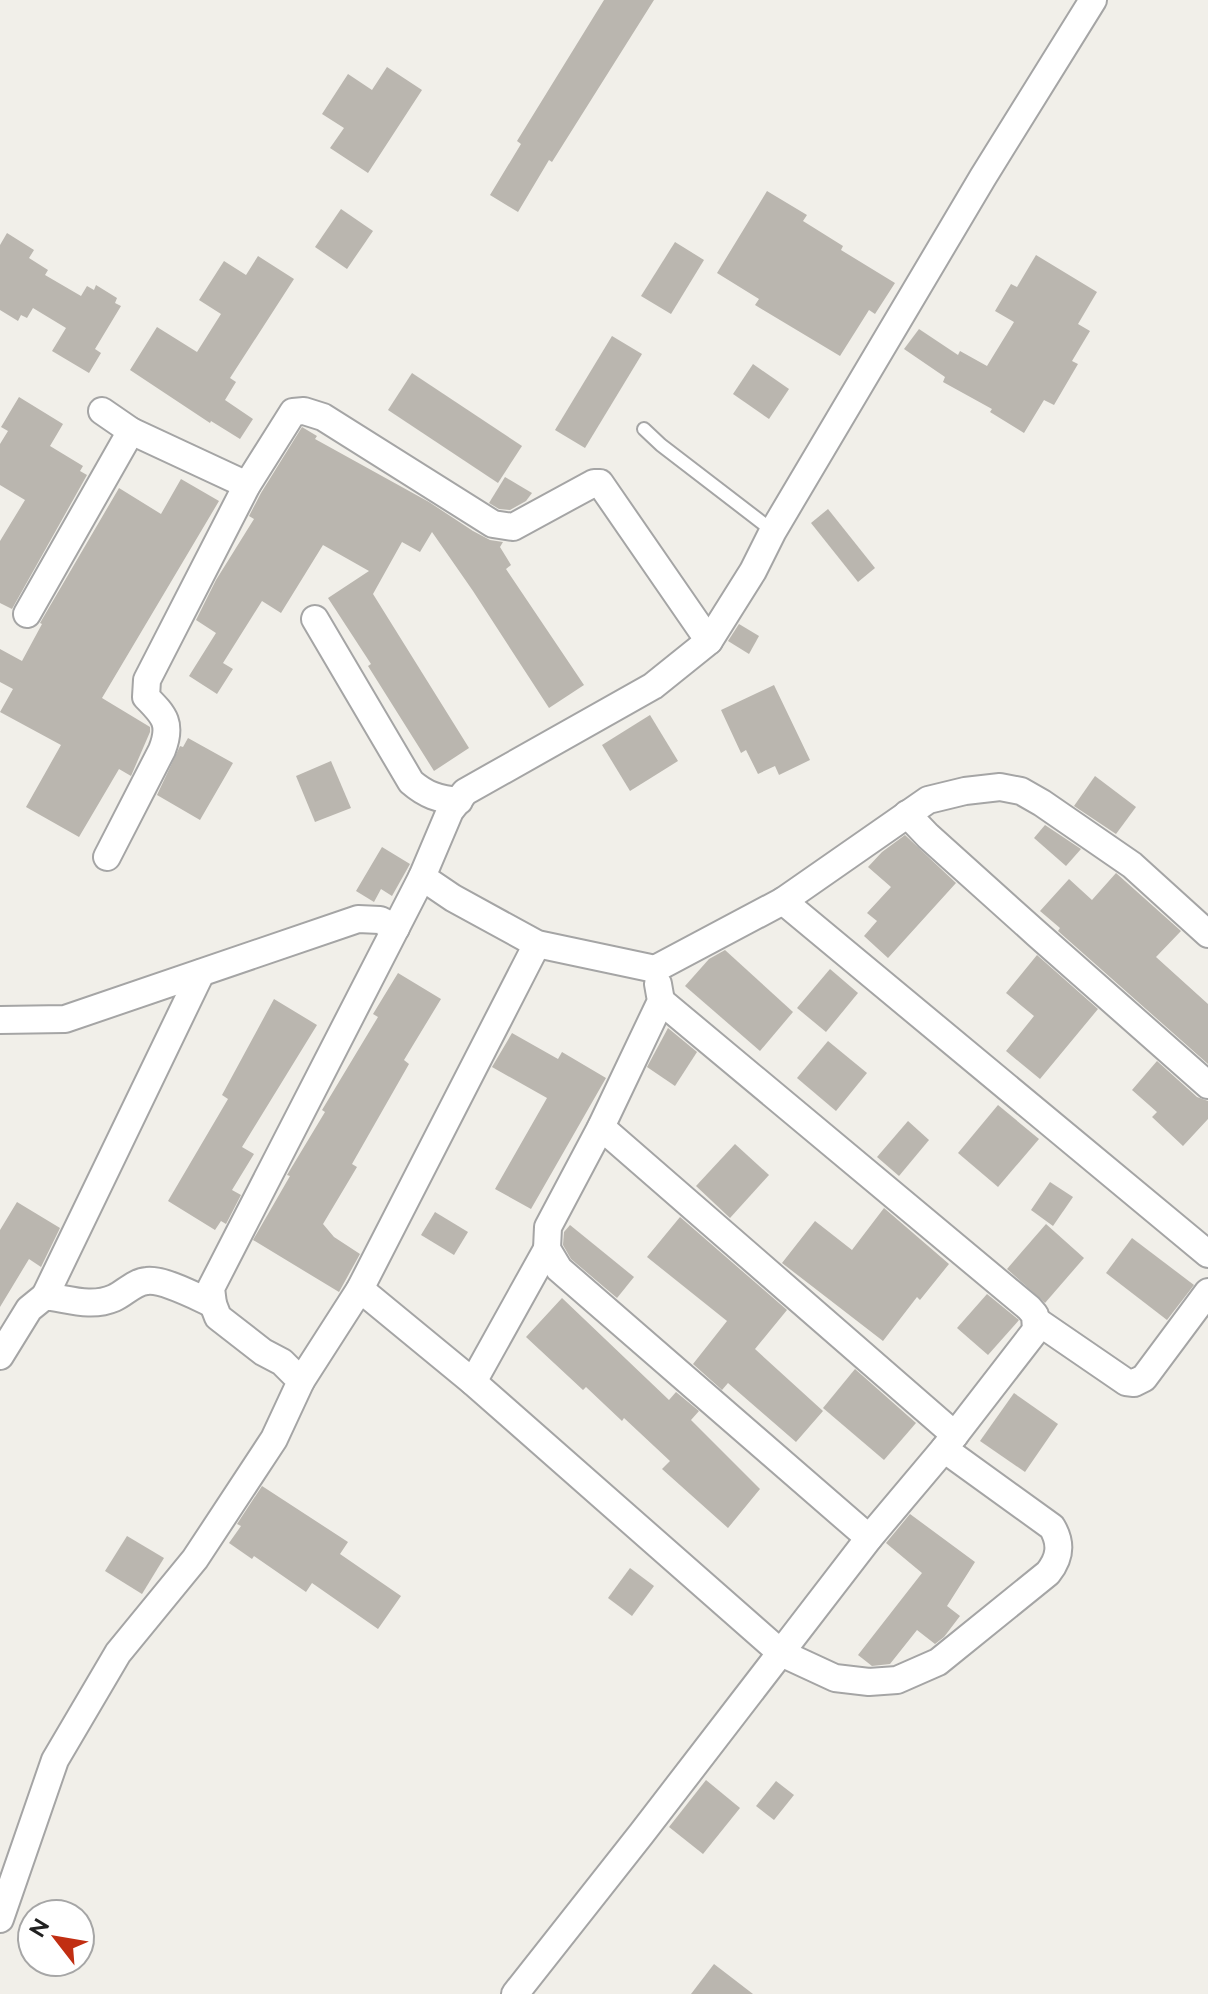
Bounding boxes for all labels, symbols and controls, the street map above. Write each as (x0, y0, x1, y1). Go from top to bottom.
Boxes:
north arrow (16, 1898, 96, 1978)
text: N (23, 1914, 54, 1942)

